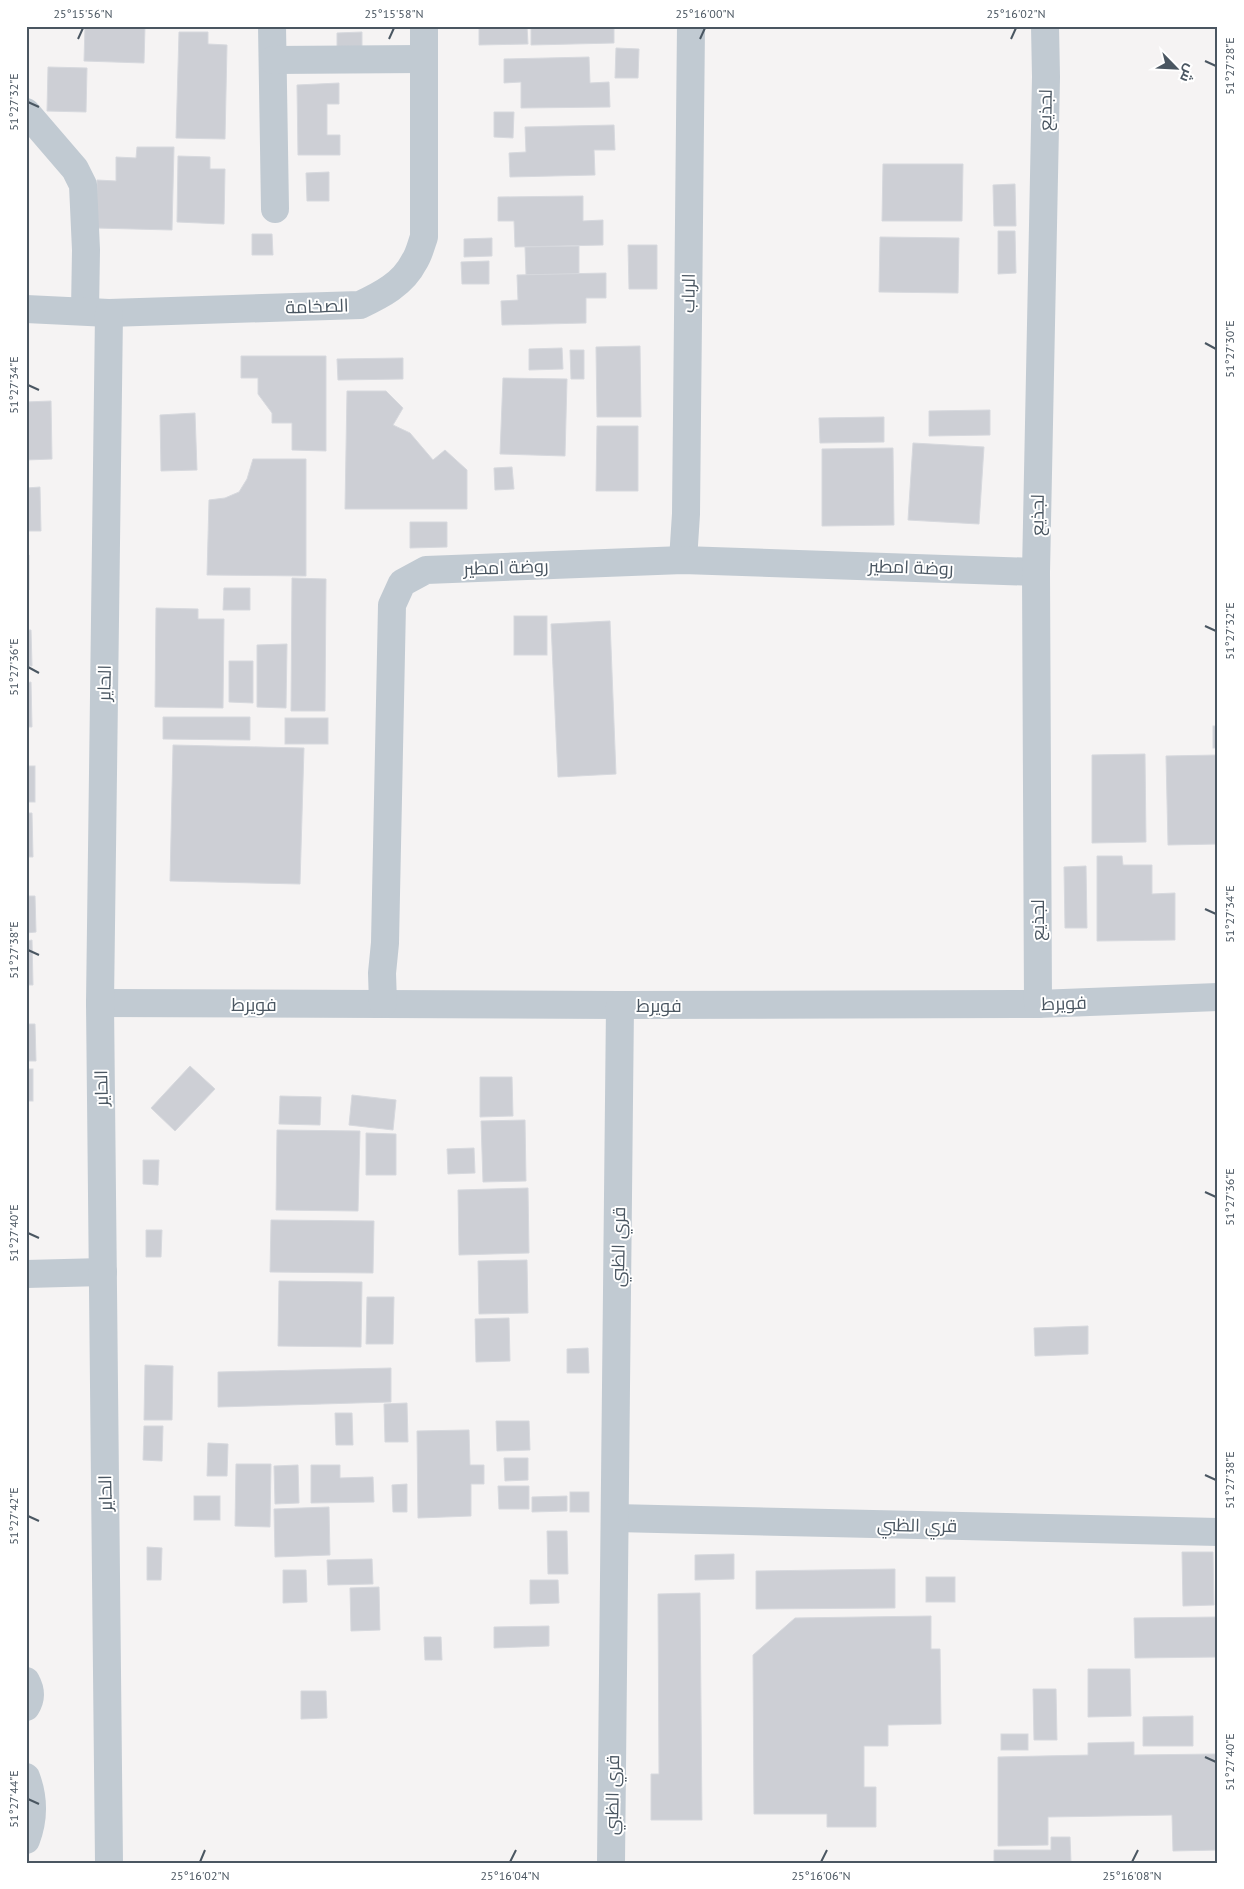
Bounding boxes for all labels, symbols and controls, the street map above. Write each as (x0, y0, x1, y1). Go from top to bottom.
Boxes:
text: 25°15'56"N (53, 6, 113, 21)
text: 25°15'58"N (364, 6, 424, 21)
text: 25°16'00"N (675, 6, 735, 21)
text: 25°16'02"N (986, 6, 1046, 21)
text: 51°27'28"E (1222, 37, 1237, 95)
north arrow (1152, 42, 1202, 92)
text: ش (1176, 61, 1200, 85)
text: 51°27'32"E (6, 73, 21, 131)
street label: لجذيع (1033, 89, 1058, 131)
street label: الرباب (676, 273, 700, 313)
street label: الصخامة (285, 293, 349, 319)
text: 51°27'30"E (1222, 320, 1237, 378)
text: 51°27'34"E (6, 356, 21, 414)
street label: لجذيع (1025, 494, 1050, 536)
street label: روضة امطير (462, 554, 549, 580)
street label: روضة امطير (867, 554, 954, 580)
text: 51°27'32"E (1222, 602, 1237, 660)
text: 51°27'36"E (6, 638, 21, 696)
street label: الحاير (92, 665, 116, 702)
text: 51°27'34"E (1222, 885, 1237, 943)
street label: لجذيع (1026, 899, 1050, 941)
text: 51°27'38"E (6, 921, 21, 979)
street label: فويرط (1041, 991, 1087, 1015)
street label: فويرط (231, 993, 277, 1016)
street label: فويرط (636, 994, 682, 1017)
street label: الحاير (89, 1070, 113, 1107)
text: 51°27'36"E (1222, 1168, 1237, 1226)
text: 51°27'40"E (6, 1204, 21, 1262)
street label: قري الظبي (606, 1207, 633, 1288)
text: 51°27'38"E (1222, 1451, 1237, 1509)
street label: الحاير (93, 1475, 117, 1512)
text: 51°27'42"E (6, 1487, 21, 1545)
street label: قري الظبي (876, 1513, 957, 1540)
text: 51°27'40"E (1222, 1733, 1237, 1791)
street label: قري الظبي (600, 1755, 627, 1836)
text: 51°27'44"E (6, 1770, 21, 1828)
text: 25°16'02"N (170, 1868, 230, 1883)
text: 25°16'04"N (480, 1868, 540, 1883)
text: 25°16'06"N (791, 1868, 851, 1883)
text: 25°16'08"N (1102, 1868, 1162, 1883)

